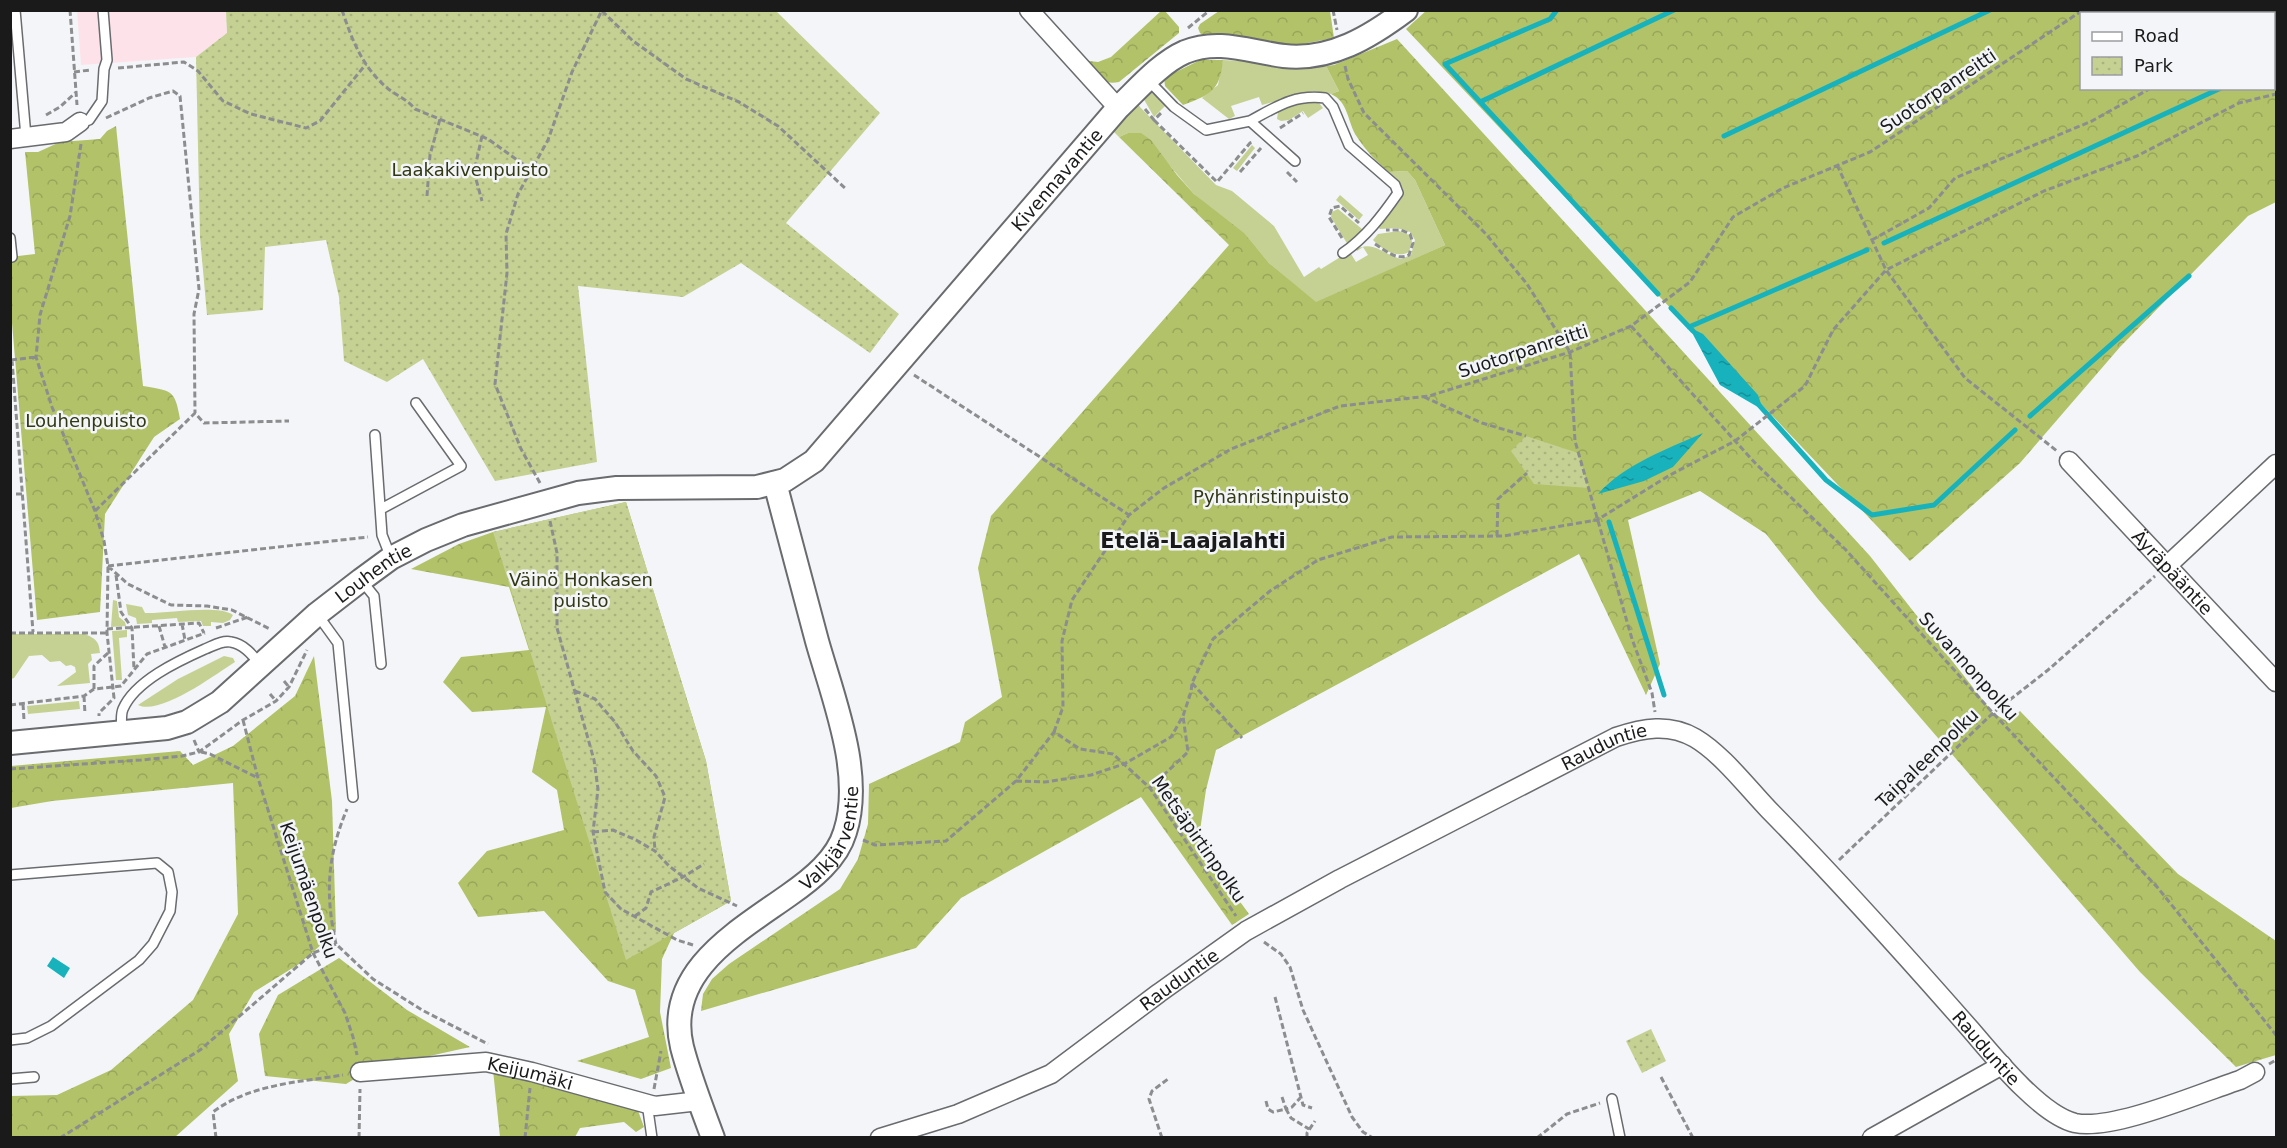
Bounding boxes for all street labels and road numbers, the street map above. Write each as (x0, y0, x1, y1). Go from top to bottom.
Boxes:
street label: Suotorpanreitti (1876, 44, 2000, 138)
street label: Kivennavantie (1006, 124, 1106, 235)
street label: Suotorpanreitti (1455, 320, 1591, 382)
street label: Äyräpääntie (2128, 525, 2218, 619)
street label: Louhentie (331, 539, 415, 607)
street label: Suvannonpolku (1915, 608, 2023, 724)
street label: Taipaleenpolku (1871, 704, 1982, 813)
street label: Rauduntie (1557, 719, 1648, 774)
street label: Metsäpirtinpolku (1147, 772, 1251, 906)
street label: Valkjärventie (795, 786, 861, 894)
street label: Keijumäenpolku (276, 819, 342, 961)
street label: Rauduntie (1135, 944, 1222, 1015)
street label: Rauduntie (1948, 1006, 2025, 1089)
street label: Keijumäki (486, 1052, 576, 1093)

